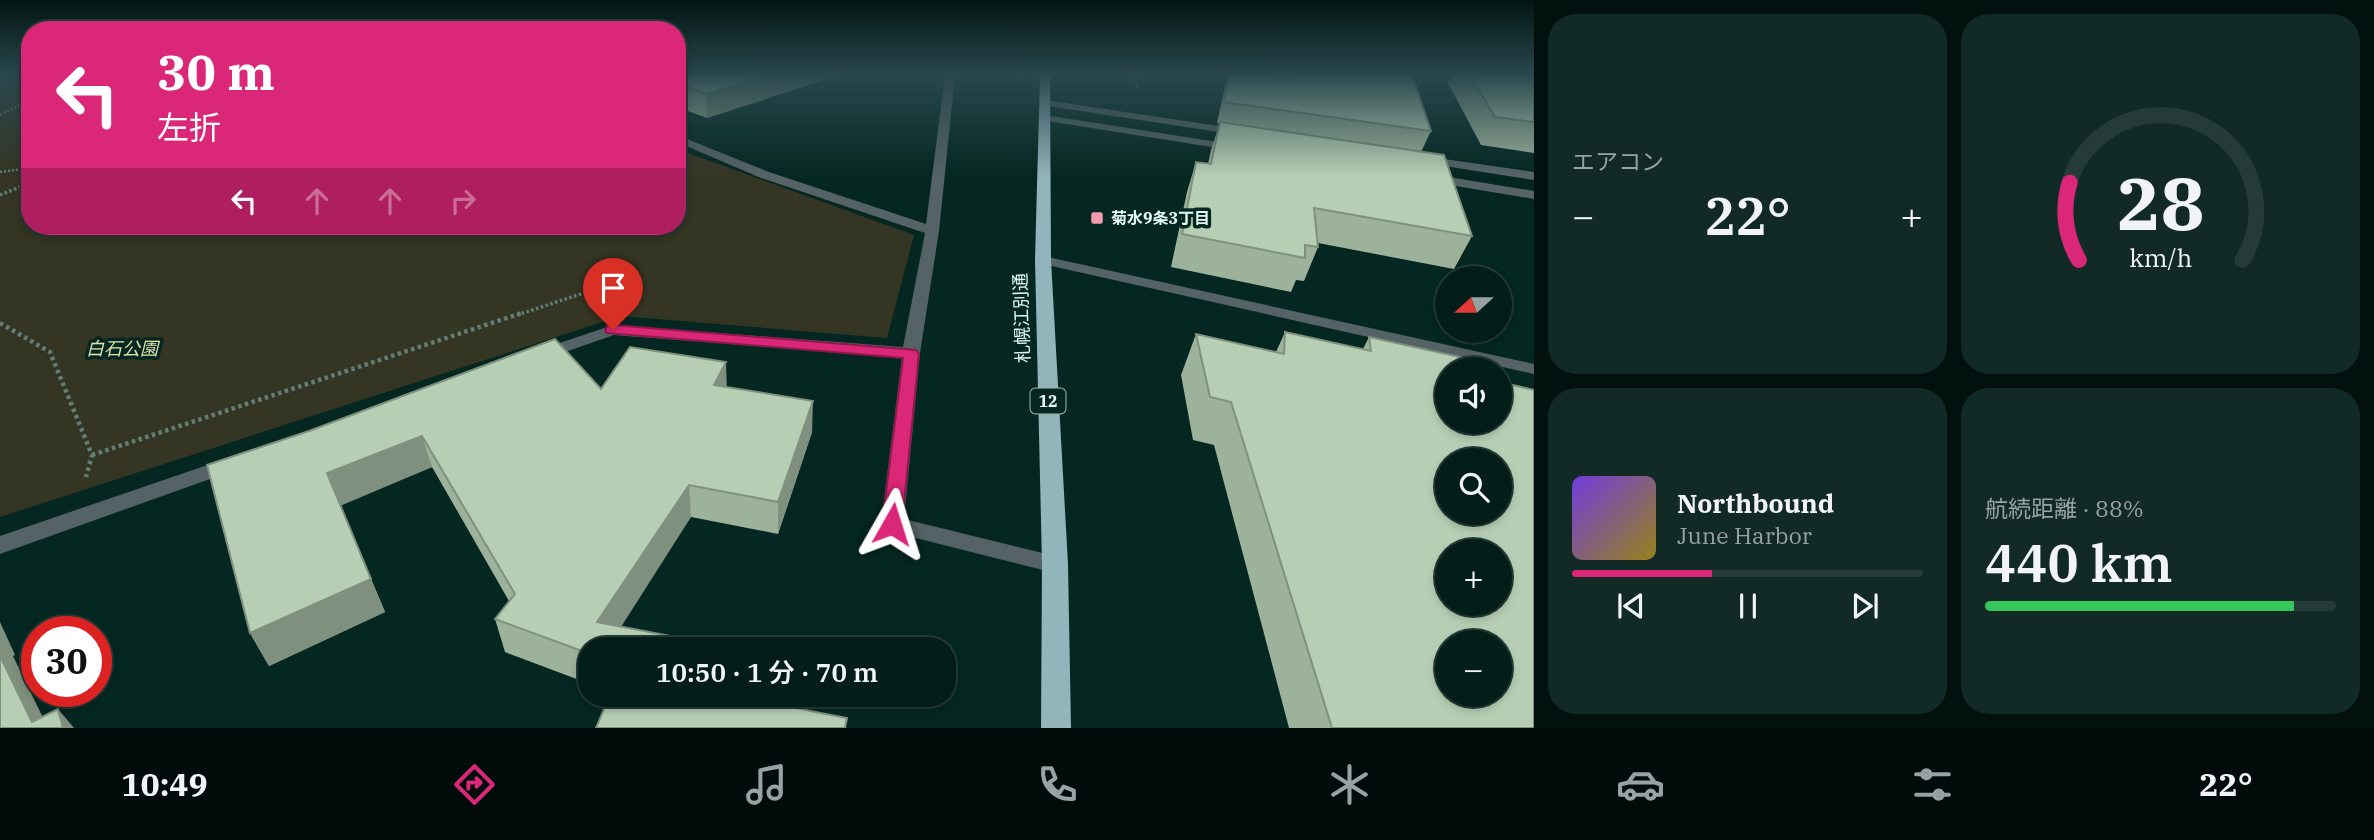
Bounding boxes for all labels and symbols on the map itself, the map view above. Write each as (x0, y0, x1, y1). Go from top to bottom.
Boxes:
place label: 菊水9条3丁目 (1111, 208, 1210, 228)
marker: 菊水9条3丁目 (1089, 210, 1105, 226)
pin (583, 258, 643, 330)
north arrow (1435, 266, 1512, 343)
street label: 札幌江別通 (1008, 273, 1035, 363)
park label: 白石公園 (86, 337, 161, 360)
road number: 12 (1030, 388, 1066, 414)
position arrow (855, 487, 929, 561)
speed limit sign: 30 (21, 616, 112, 707)

